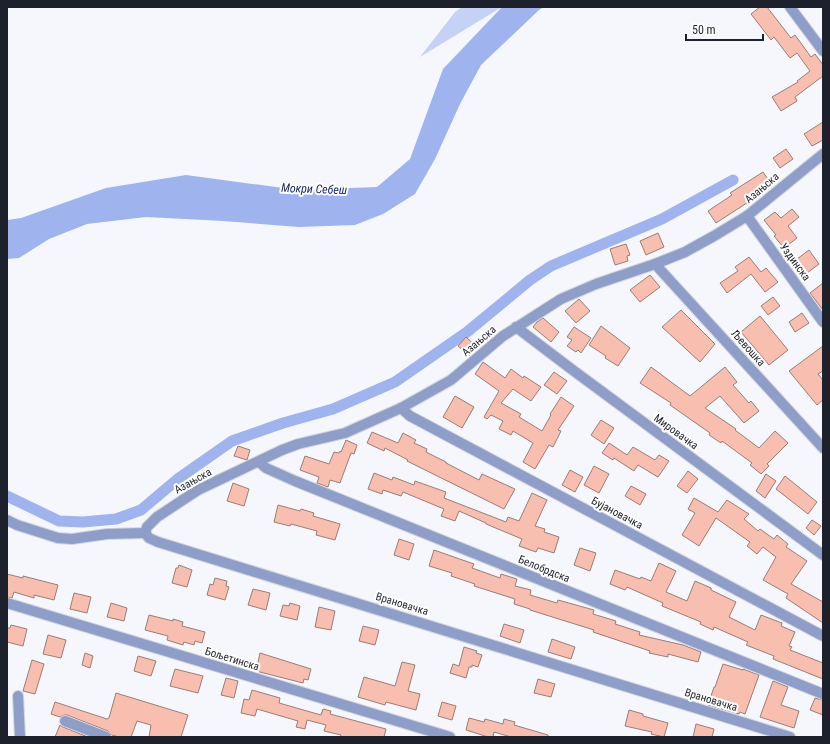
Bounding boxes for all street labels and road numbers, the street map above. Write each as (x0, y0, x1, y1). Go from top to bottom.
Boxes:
street label: Азањска (742, 170, 782, 206)
street label: Уздинска (777, 241, 813, 283)
street label: Азањска (459, 323, 499, 359)
street label: Љевошка (728, 327, 768, 369)
street label: Мировачка (651, 412, 701, 452)
street label: Азањска (172, 466, 214, 496)
street label: Бујановачка (589, 494, 645, 532)
street label: Белобрдска (516, 553, 572, 585)
street label: Врановачка (374, 590, 430, 618)
street label: Бољетинска (203, 645, 261, 673)
street label: Врановачка (683, 686, 739, 714)

